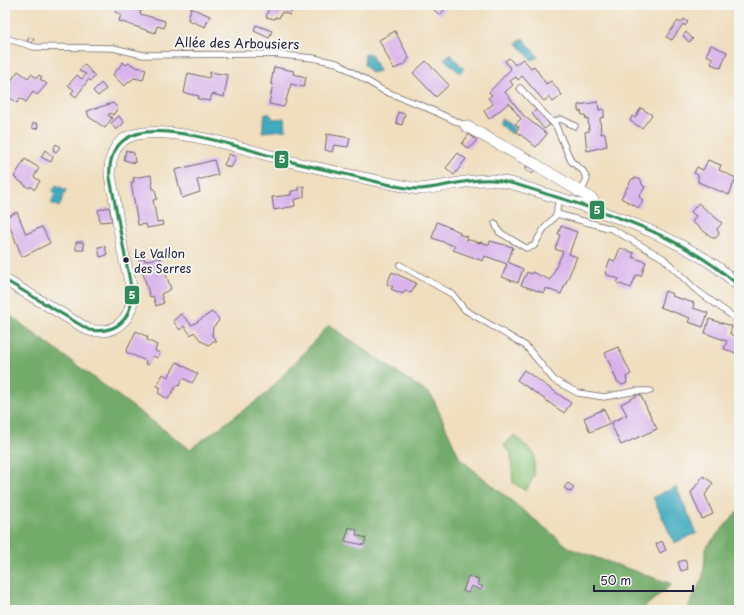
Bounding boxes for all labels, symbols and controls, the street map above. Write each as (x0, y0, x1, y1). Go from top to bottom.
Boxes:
street label: Allée des Arbousiers (174, 32, 300, 53)
line badge: 5 (274, 150, 289, 169)
text: 5 (278, 150, 286, 167)
line badge: 5 (589, 200, 605, 220)
text: 5 (593, 201, 601, 218)
place label: Le Vallon des Serres (134, 244, 192, 277)
marker: Le Vallon des Serres (121, 255, 131, 265)
line badge: 5 (124, 285, 140, 305)
text: 5 (128, 286, 136, 303)
scale bar (594, 567, 693, 593)
text: 50 m (600, 571, 631, 589)

